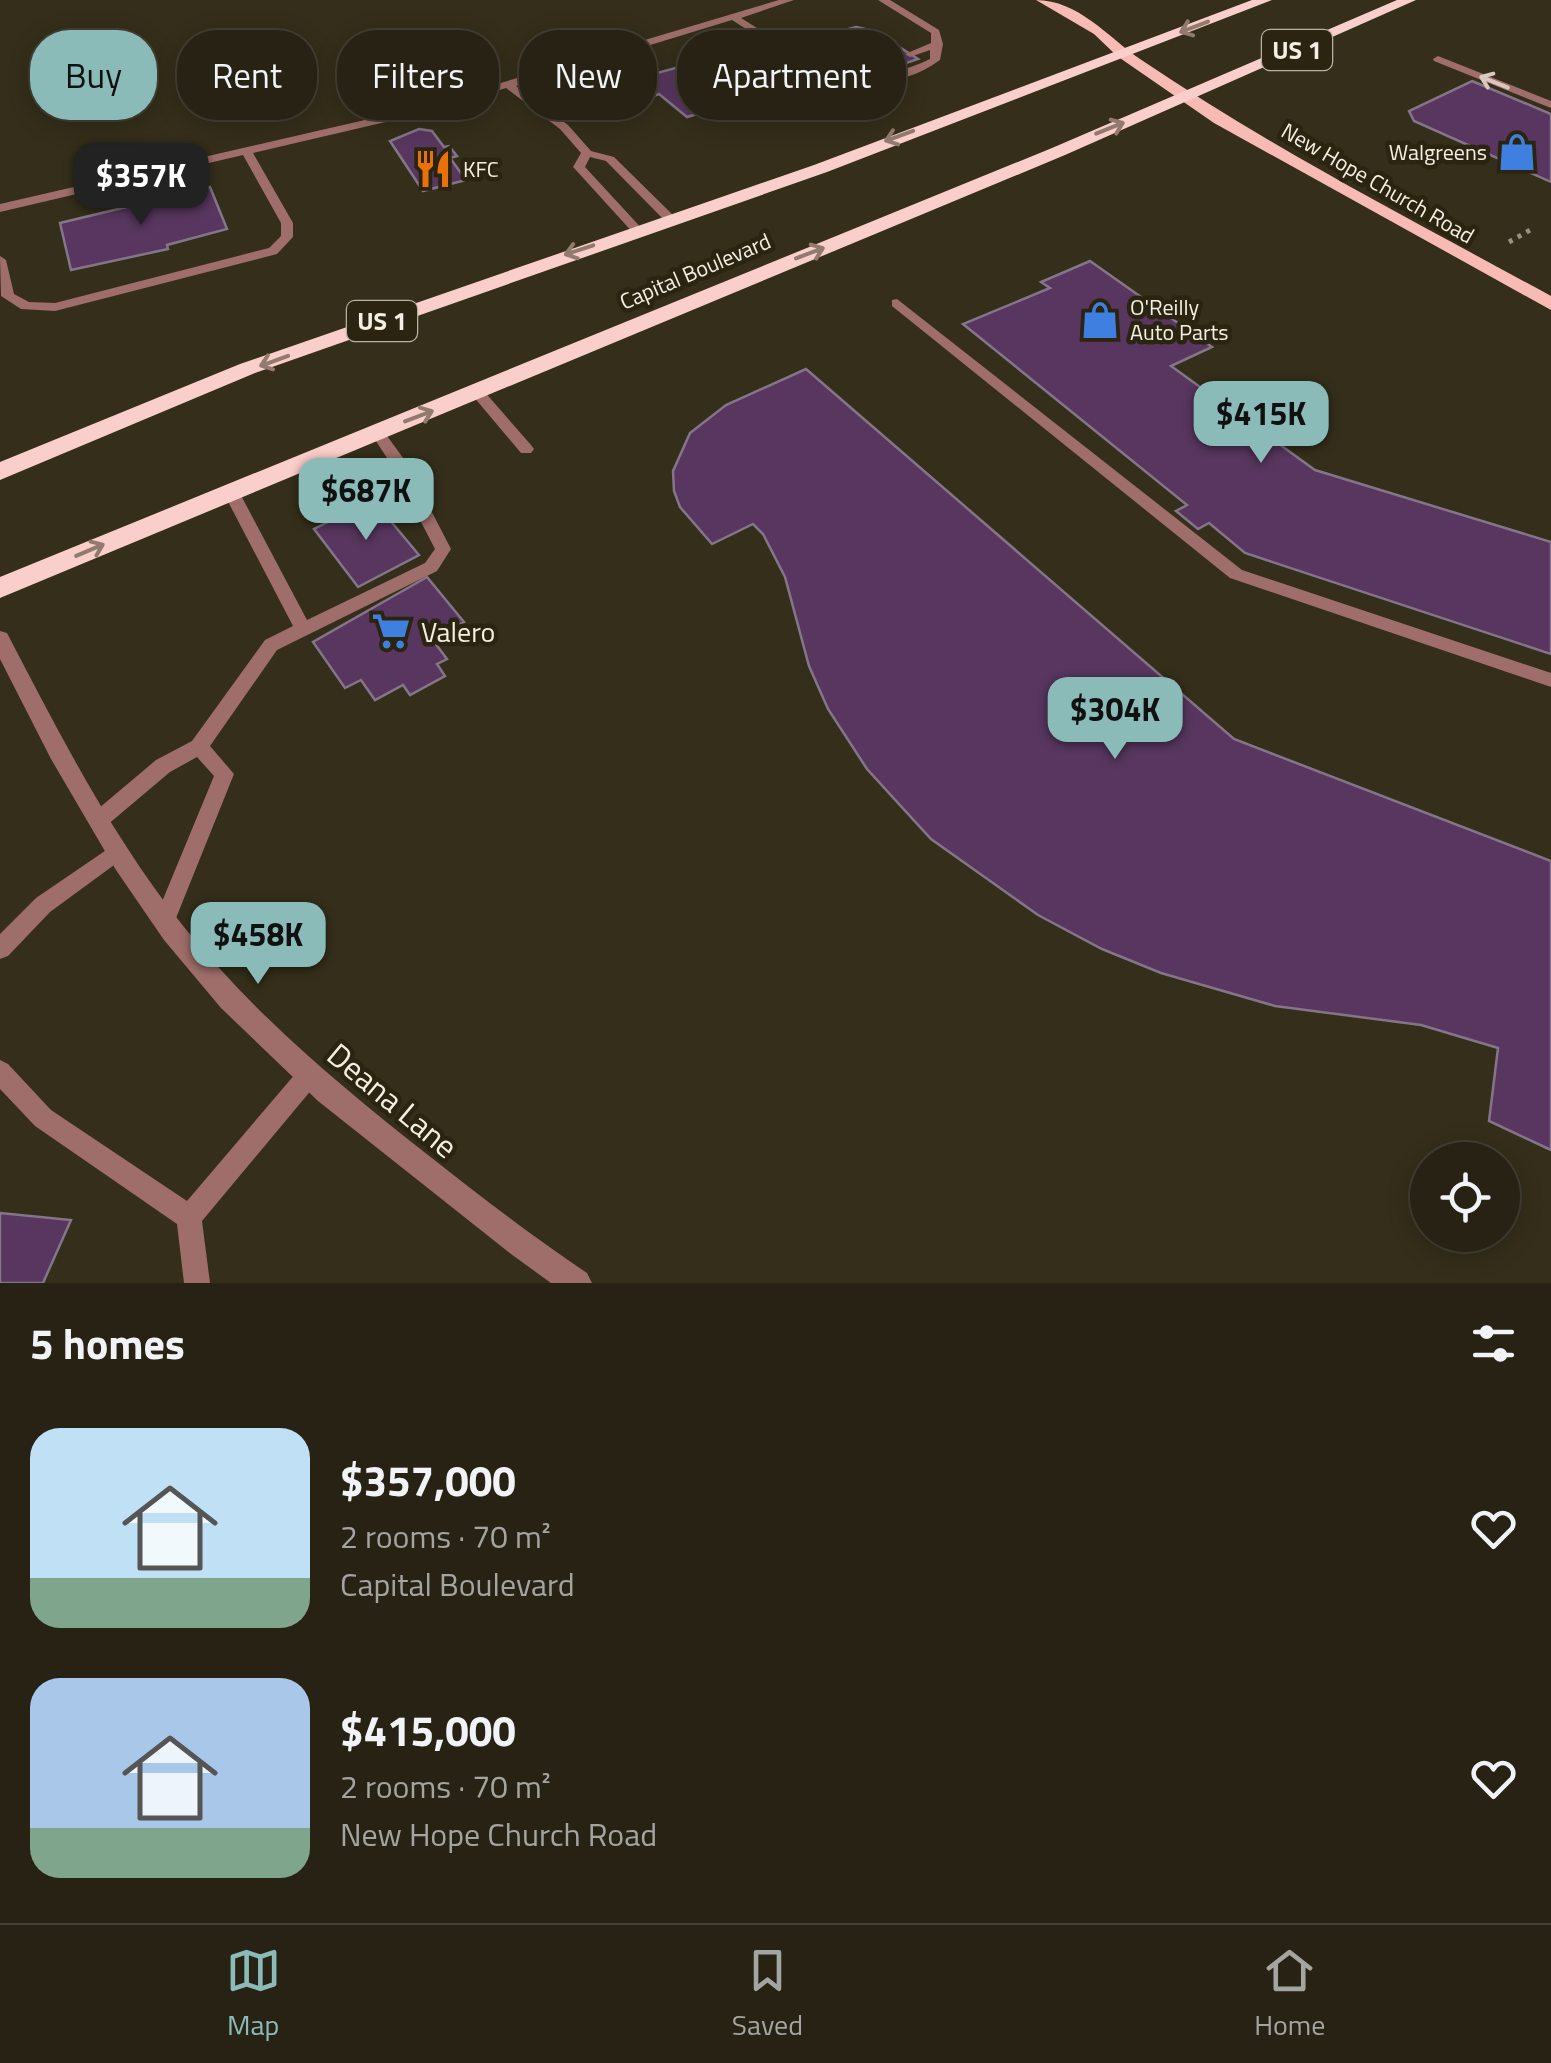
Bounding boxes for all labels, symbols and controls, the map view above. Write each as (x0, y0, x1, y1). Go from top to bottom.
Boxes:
one-way arrow (1179, 19, 1210, 37)
chip: Buy (30, 30, 157, 120)
chip: Rent (177, 30, 317, 120)
chip: Filters (337, 30, 499, 120)
chip: New (519, 30, 657, 120)
chip: Apartment (677, 30, 906, 120)
road number: US 1 (1262, 30, 1332, 70)
one-way arrow (1480, 71, 1510, 89)
street label: New Hope Church Road (1275, 114, 1481, 252)
one-way arrow (1094, 118, 1125, 136)
one-way arrow (885, 128, 916, 146)
shop icon: Walgreens (1496, 131, 1538, 173)
place label: Walgreens (1389, 135, 1487, 169)
pin: $357K (71, 143, 211, 228)
restaurant icon: KFC (412, 148, 454, 190)
text: $357K (96, 151, 186, 199)
place label: KFC (463, 152, 499, 186)
street label: Capital Boulevard (614, 224, 776, 318)
one-way arrow (564, 243, 596, 261)
one-way arrow (794, 243, 825, 261)
place label: O'Reilly Auto Parts (1130, 290, 1229, 349)
shop icon: O'Reilly Auto Parts (1079, 299, 1121, 341)
road number: US 1 (347, 301, 417, 341)
one-way arrow (259, 353, 290, 371)
pin: $415K (1191, 381, 1331, 466)
text: $415K (1216, 389, 1306, 437)
one-way arrow (403, 405, 433, 423)
pin: $687K (296, 458, 436, 543)
text: $687K (321, 466, 411, 514)
one-way arrow (74, 540, 105, 558)
supermarket icon: Valero (370, 610, 412, 652)
place label: Valero (421, 610, 495, 653)
pin: $304K (1045, 677, 1185, 762)
text: $304K (1070, 685, 1160, 733)
pin: $458K (188, 902, 328, 987)
text: $458K (213, 910, 303, 958)
street label: Deana Lane (317, 1031, 469, 1169)
map controls (1410, 1142, 1520, 1252)
button: locate (1410, 1142, 1520, 1252)
text: 5 homes (30, 1311, 185, 1375)
icon: filters (1466, 1316, 1521, 1371)
text: $357,000 (340, 1448, 516, 1512)
icon: home (110, 1468, 230, 1588)
icon: heart (1466, 1501, 1521, 1556)
text: 2 rooms · 70 m² (340, 1512, 551, 1560)
text: Capital Boulevard (340, 1560, 575, 1608)
text: $415,000 (340, 1698, 516, 1762)
icon: home (110, 1718, 230, 1838)
icon: heart (1466, 1751, 1521, 1806)
text: 2 rooms · 70 m² (340, 1762, 551, 1810)
text: New Hope Church Road (340, 1810, 657, 1858)
tab: Map (226, 1943, 281, 2046)
tab: Saved (732, 1943, 803, 2046)
tab: Home (1254, 1943, 1325, 2046)

